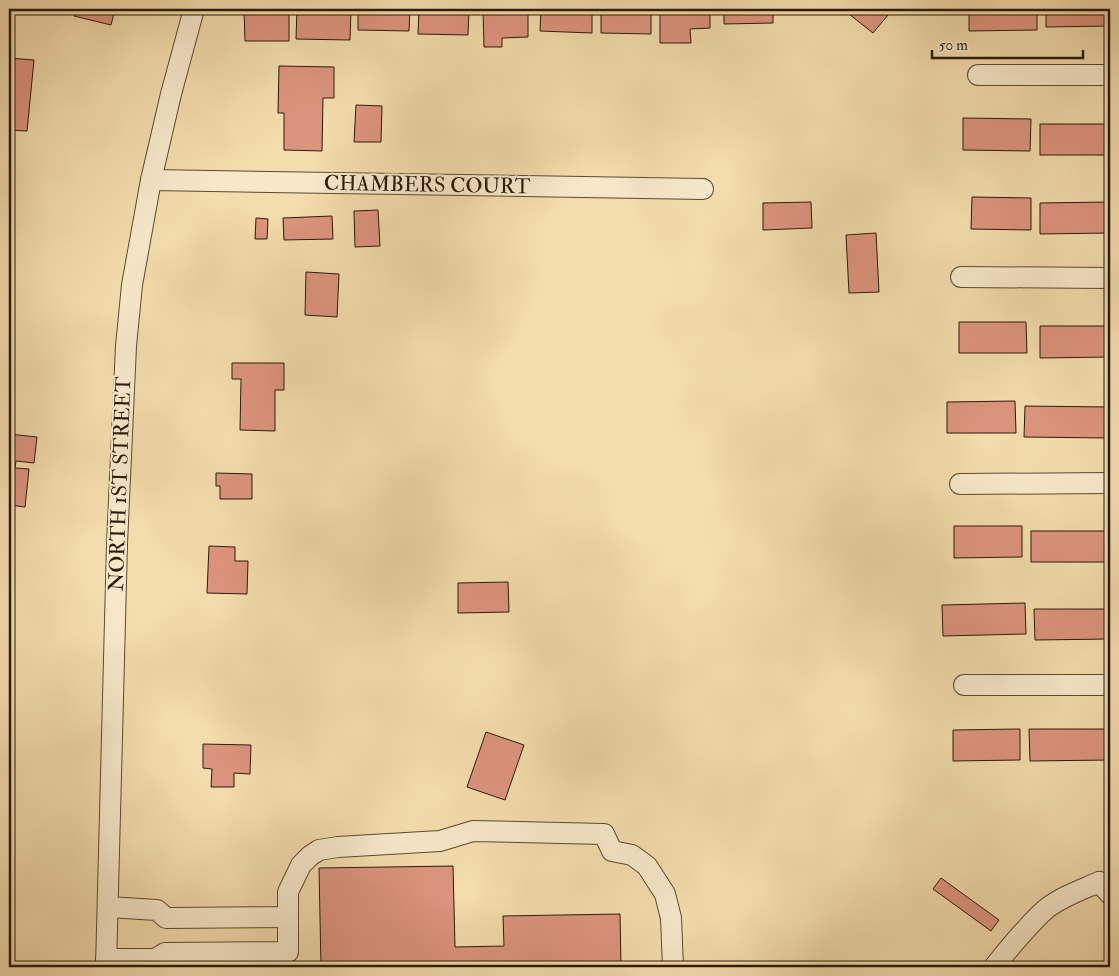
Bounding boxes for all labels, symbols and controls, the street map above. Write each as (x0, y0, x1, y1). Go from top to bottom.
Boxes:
scale bar (932, 28, 1083, 60)
text: 50 m (939, 36, 968, 55)
street label: CHAMBERS COURT (324, 170, 531, 200)
street label: NORTH 1ST STREET (103, 376, 137, 592)

